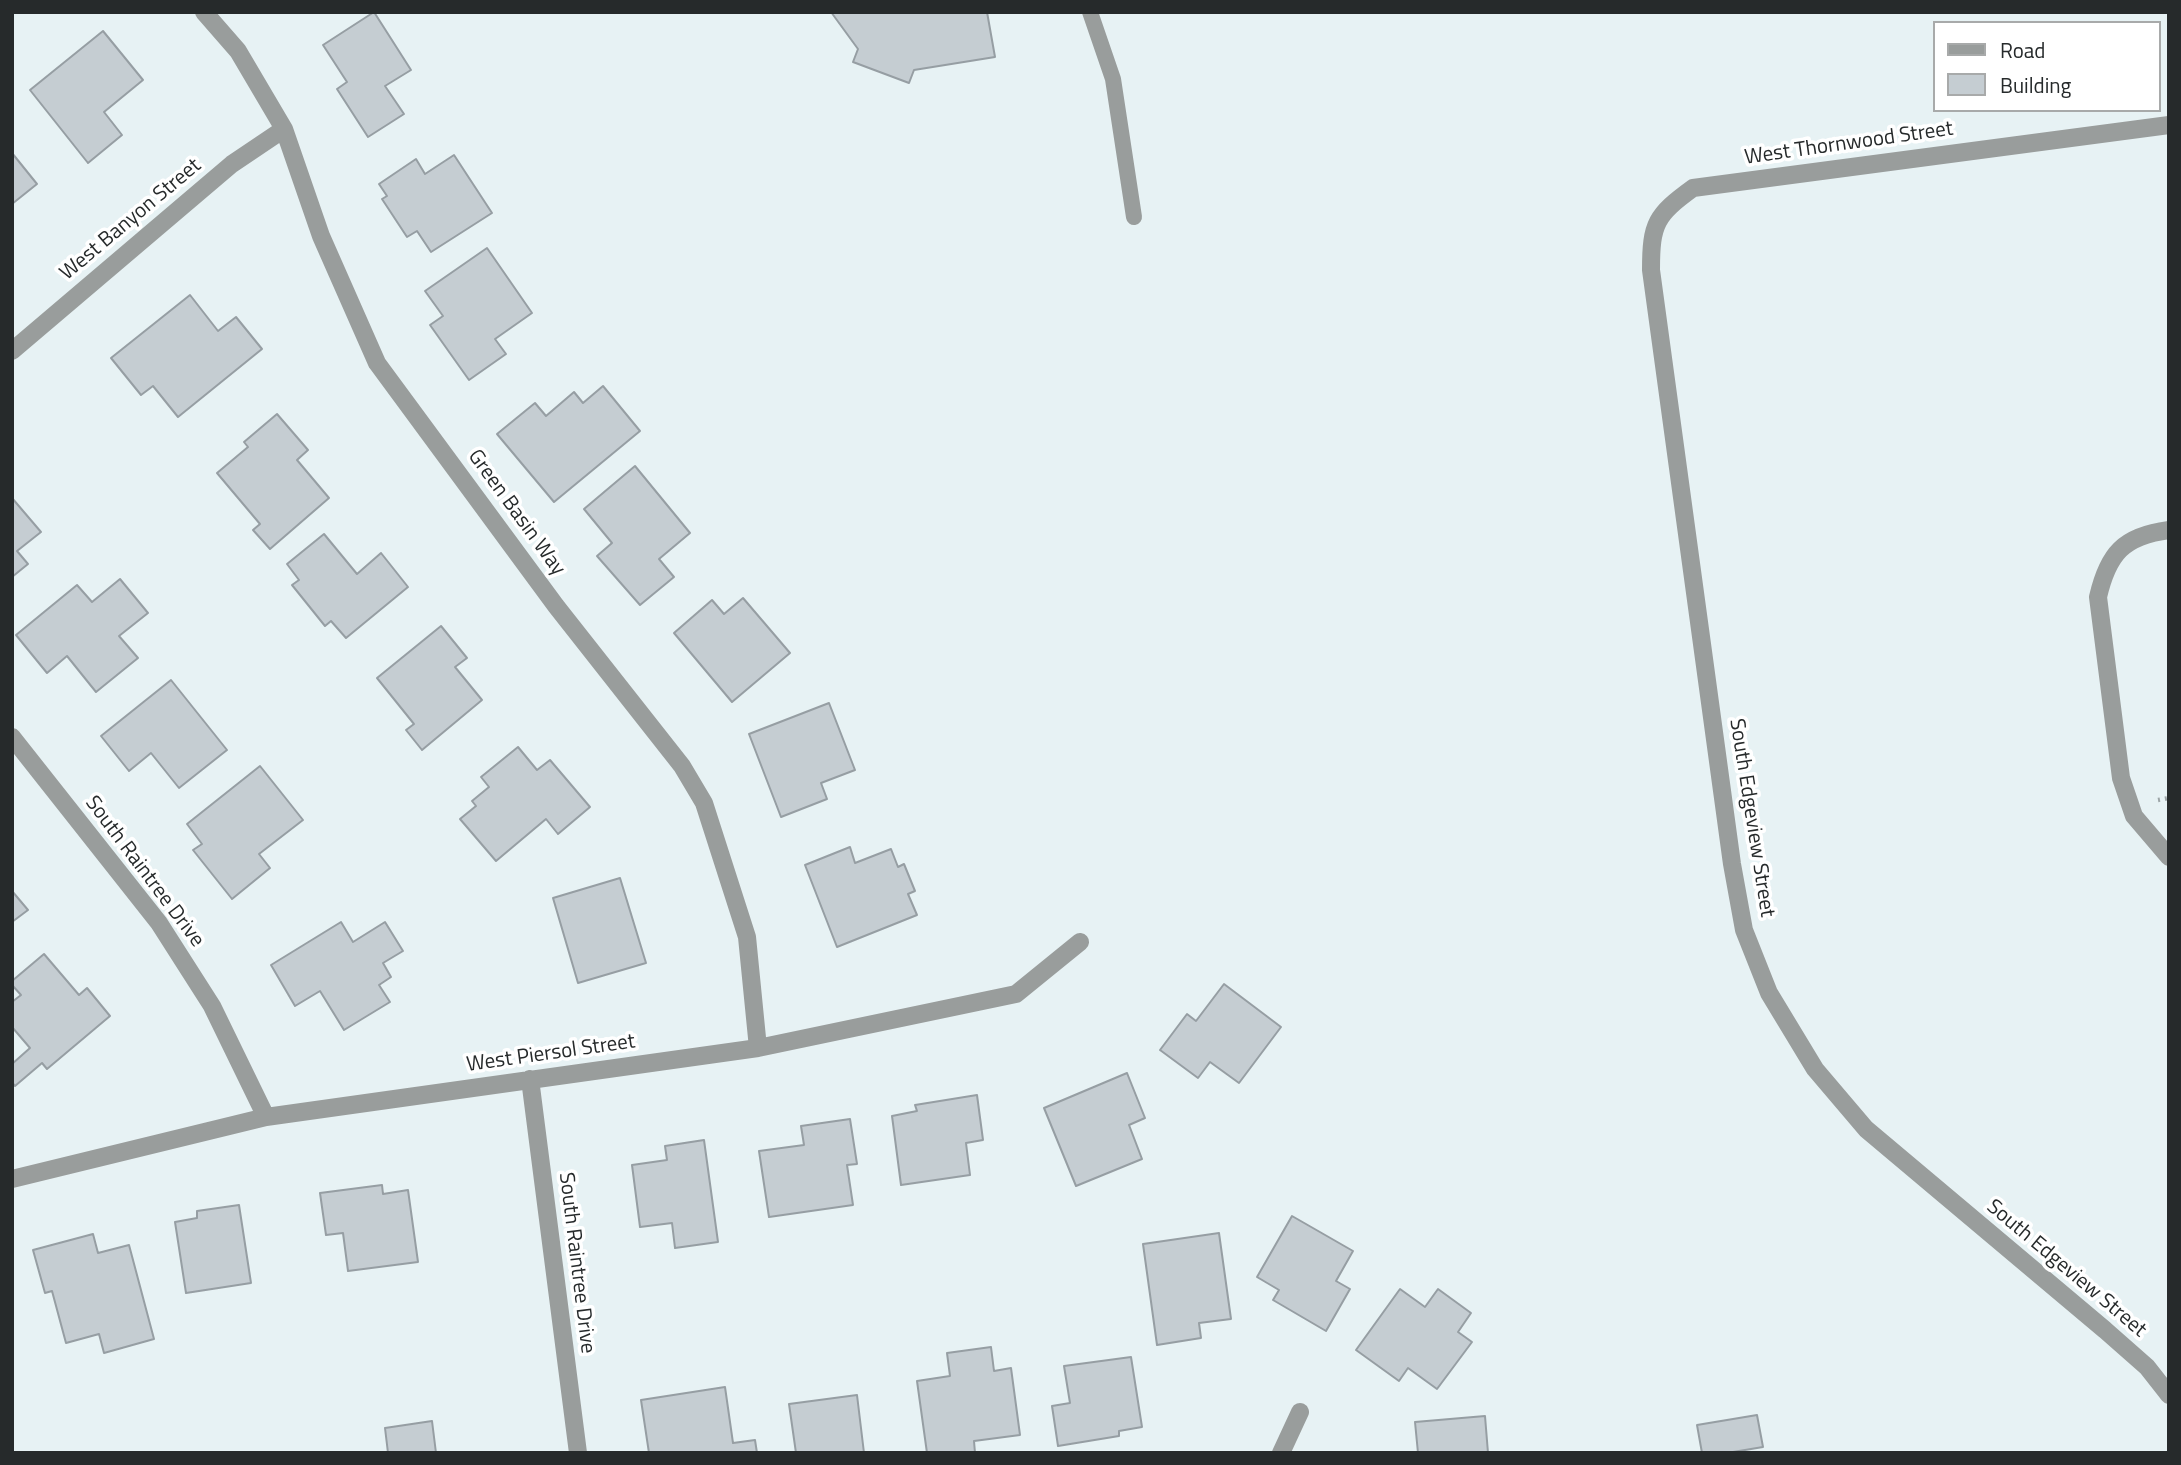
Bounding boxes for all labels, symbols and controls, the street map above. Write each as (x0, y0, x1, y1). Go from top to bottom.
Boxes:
legend (1932, 21, 2160, 112)
text: Road (2000, 34, 2045, 66)
text: Building (2000, 69, 2071, 101)
street label: West Thornwood Street (1743, 117, 1955, 171)
street label: West Banyon Street (55, 154, 207, 286)
street label: Green Basin Way (462, 445, 570, 581)
street label: South Edgeview Street (1723, 717, 1779, 919)
street label: South Raintree Drive (79, 792, 209, 952)
street label: West Piersol Street (465, 1030, 637, 1078)
street label: South Raintree Drive (552, 1171, 600, 1355)
street label: South Edgeview Street (1981, 1195, 2151, 1343)

